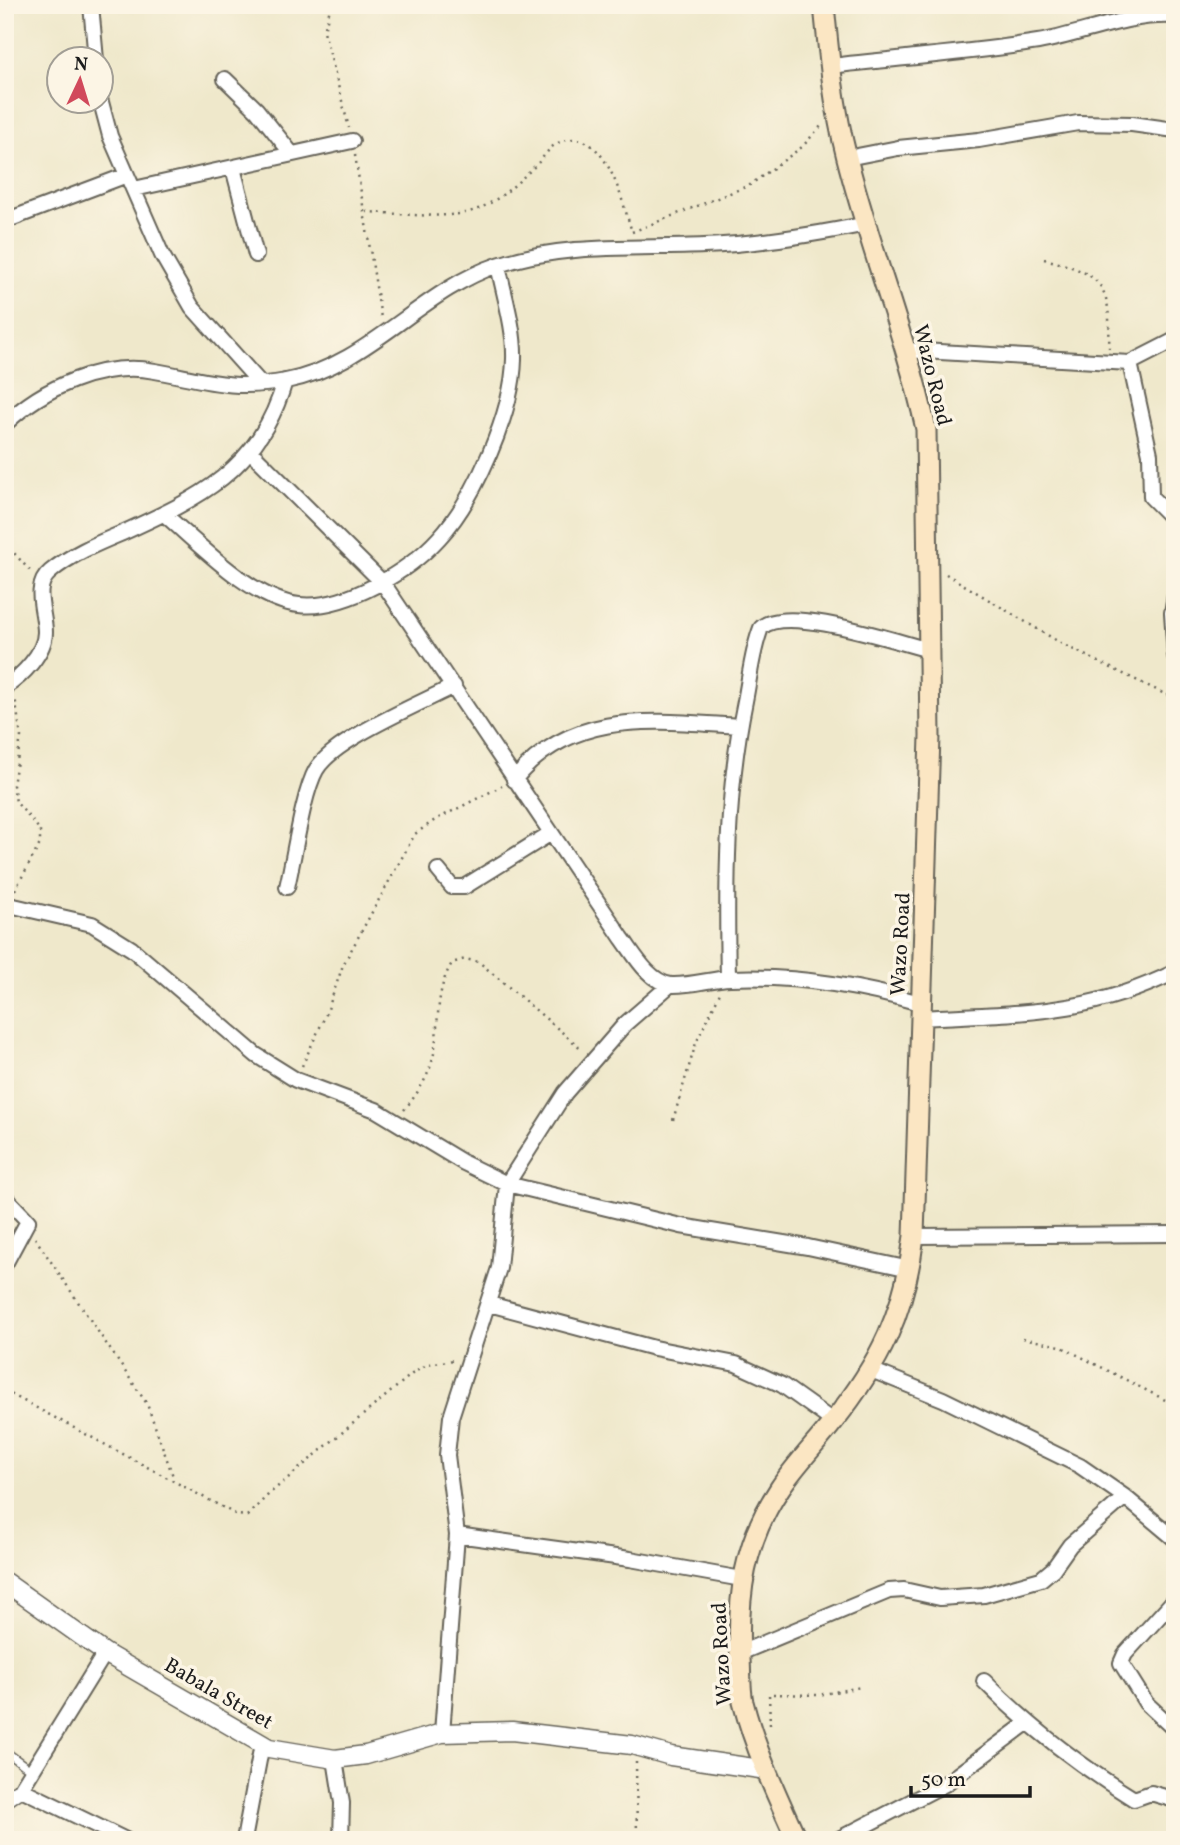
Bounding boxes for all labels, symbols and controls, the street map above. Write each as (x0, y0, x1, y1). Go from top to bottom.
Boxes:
north arrow (46, 46, 116, 116)
text: N (73, 52, 89, 79)
street label: Wazo Road (905, 322, 958, 429)
street label: Wazo Road (884, 892, 919, 996)
street label: Wazo Road (705, 1602, 740, 1706)
street label: Babala Street (158, 1651, 278, 1737)
scale bar (911, 1754, 1030, 1798)
text: 50 m (921, 1766, 966, 1795)

